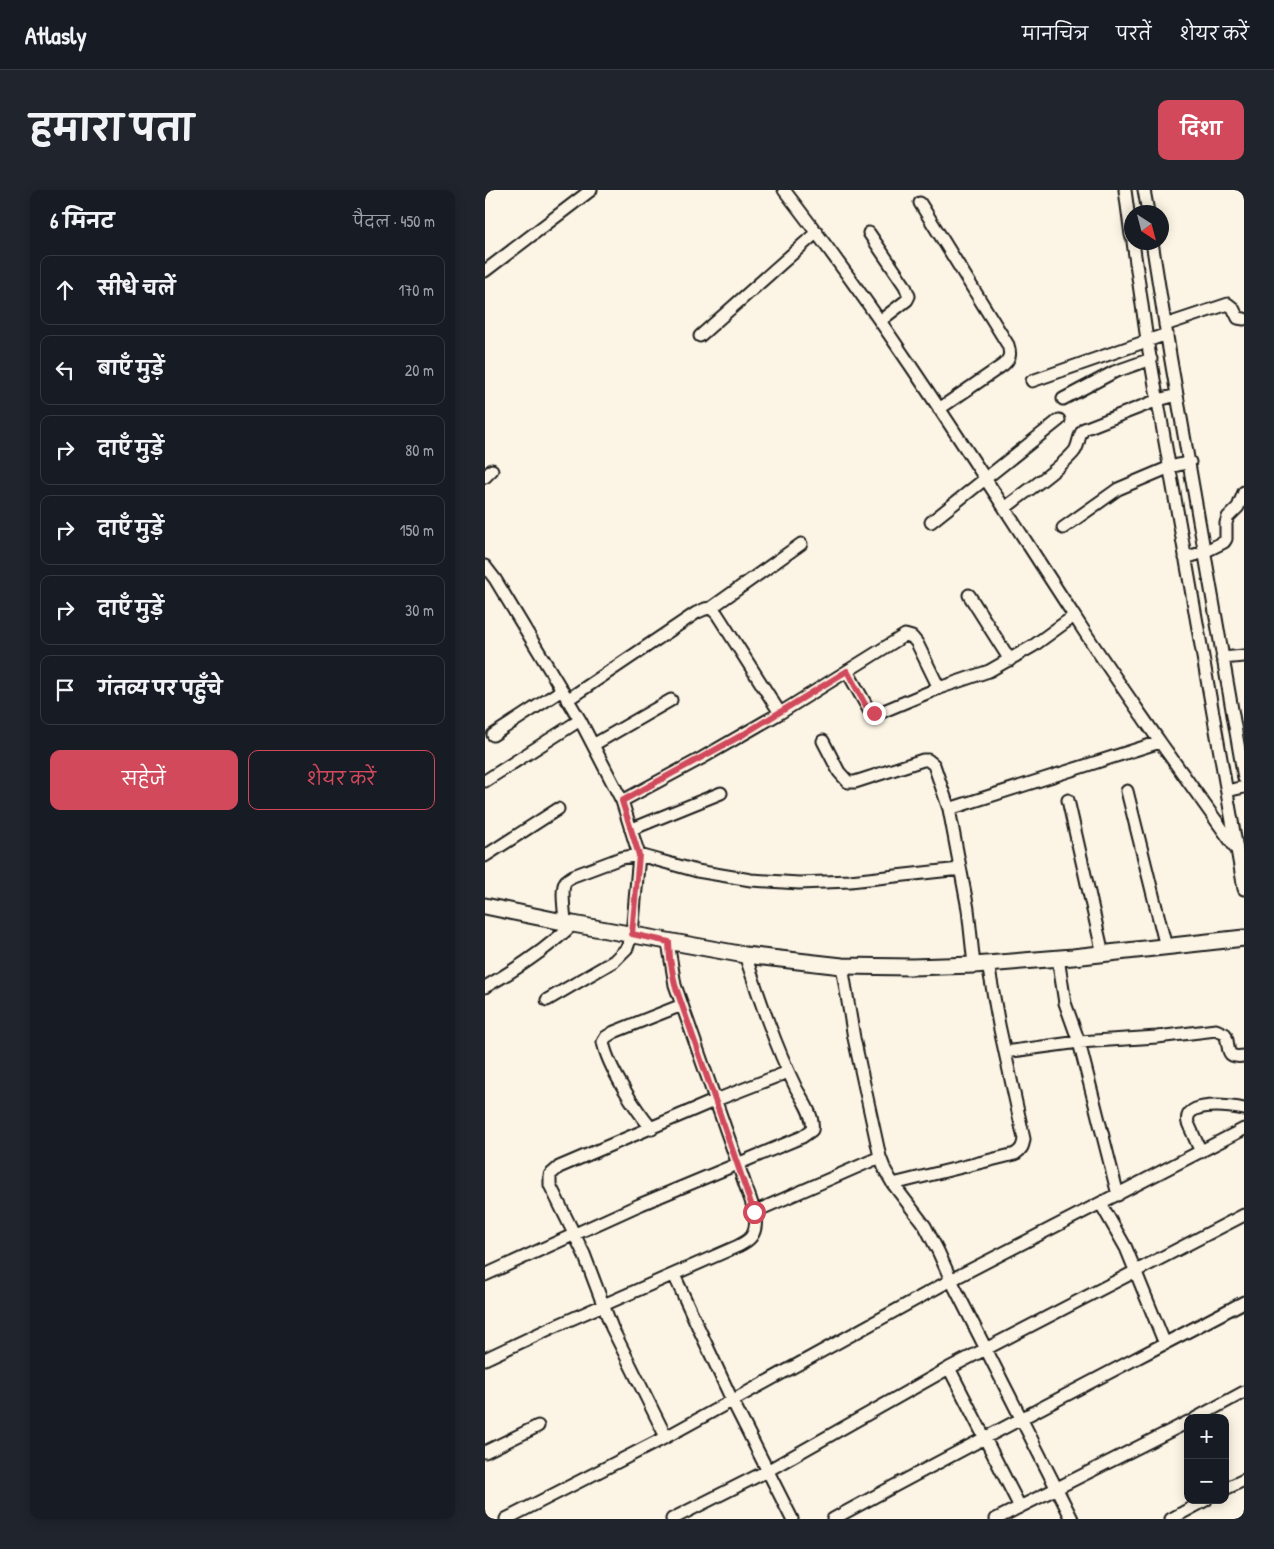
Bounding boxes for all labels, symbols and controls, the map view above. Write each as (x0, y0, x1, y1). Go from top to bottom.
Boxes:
text: Atlasly (25, 19, 87, 51)
text: मानचित्र (1022, 21, 1088, 46)
text: परतें (1116, 21, 1151, 46)
text: शेयर करें (1179, 21, 1249, 46)
button: दिशा (1158, 100, 1244, 160)
text: हमारा पता (30, 104, 194, 151)
north arrow (1124, 205, 1169, 250)
text: 6 मिनट (50, 206, 114, 235)
text: पैदल · 450 m (353, 210, 435, 232)
text: सीधे चलें (98, 275, 175, 301)
icon: ahead (51, 276, 79, 304)
text: 170 m (399, 279, 434, 301)
text: बाएँ मुड़ें (98, 355, 164, 381)
icon: left (51, 356, 79, 384)
text: 20 m (405, 359, 434, 381)
text: दाएँ मुड़ें (98, 435, 164, 461)
icon: right (51, 436, 79, 464)
text: 80 m (405, 439, 434, 461)
text: दाएँ मुड़ें (98, 515, 164, 541)
icon: right (51, 516, 79, 544)
text: 150 m (400, 519, 434, 541)
text: दाएँ मुड़ें (98, 595, 164, 621)
icon: right (51, 596, 79, 624)
text: 30 m (405, 599, 434, 621)
text: गंतव्य पर पहुँचे (98, 675, 222, 701)
icon: arrive (51, 676, 79, 704)
route end (863, 702, 886, 725)
button: सहेजें (50, 750, 238, 810)
button: शेयर करें (248, 750, 435, 810)
route start (743, 1201, 766, 1224)
map controls (1184, 1414, 1229, 1504)
button: + (1184, 1414, 1229, 1459)
button: − (1184, 1459, 1229, 1504)

